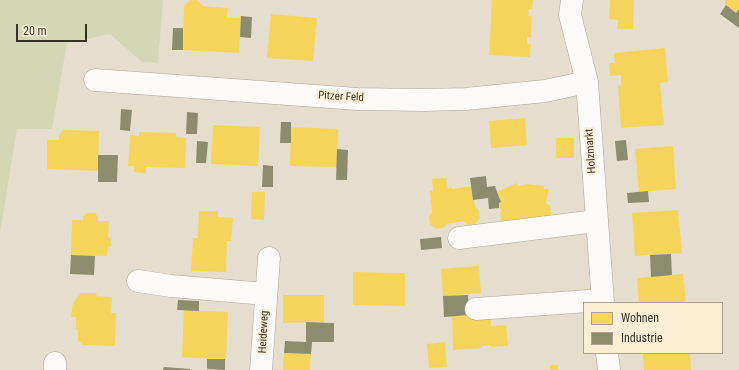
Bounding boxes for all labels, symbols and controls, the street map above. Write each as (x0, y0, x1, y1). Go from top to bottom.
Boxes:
scale bar (18, 16, 89, 42)
text: 20 m (23, 24, 47, 38)
street label: Pitzer Feld (318, 89, 364, 105)
street label: Holzmarkt (583, 128, 599, 174)
legend (583, 302, 723, 354)
street label: Heideweg (256, 310, 272, 354)
text: Wohnen (621, 311, 659, 325)
text: Industrie (621, 331, 663, 345)

